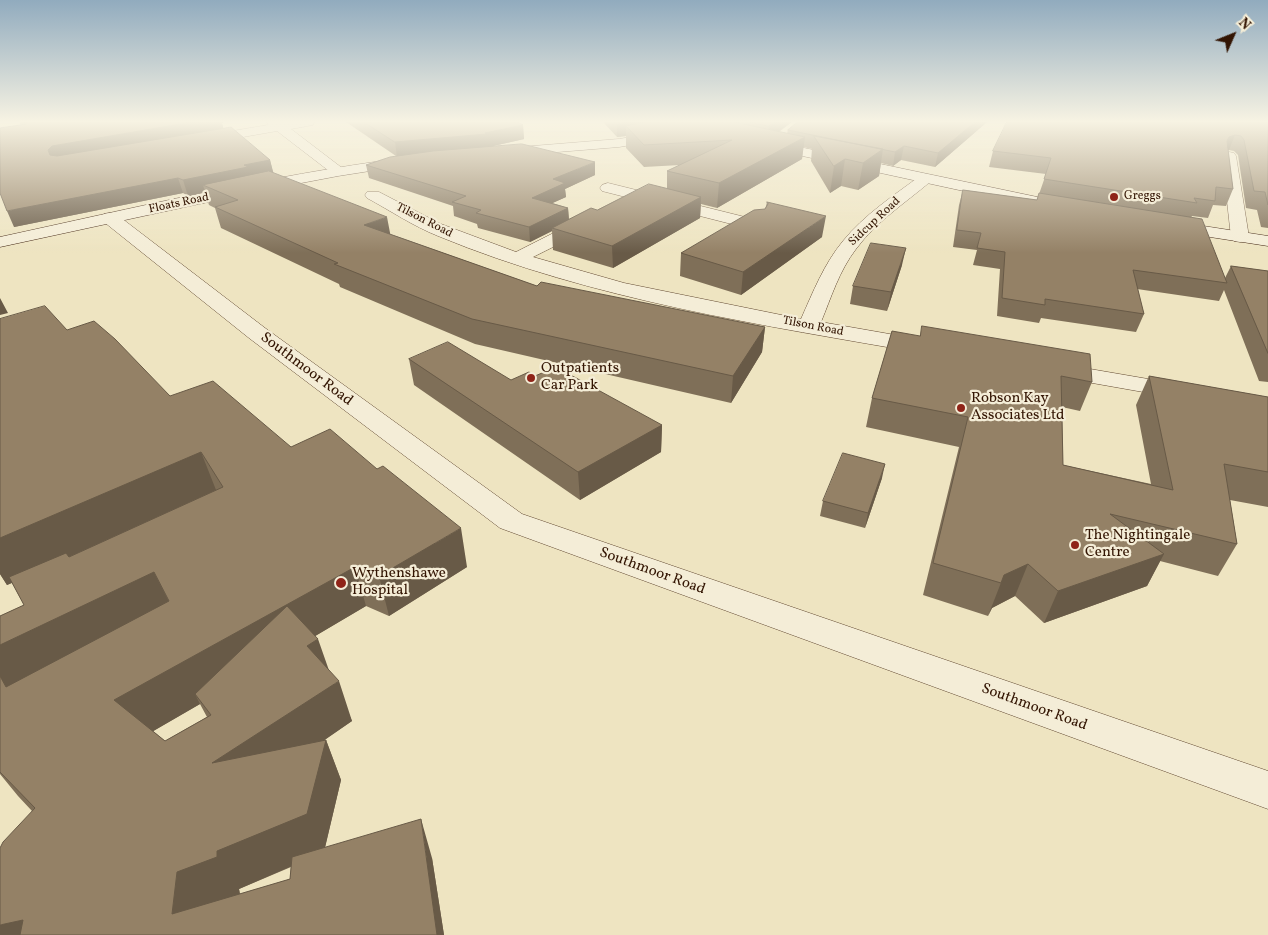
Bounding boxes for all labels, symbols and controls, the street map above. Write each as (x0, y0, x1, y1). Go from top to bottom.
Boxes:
north arrow (1208, 10, 1258, 60)
text: N (1234, 14, 1255, 34)
place label: Greggs (1124, 190, 1161, 204)
street label: Floats Road (148, 191, 210, 217)
marker: Greggs (1108, 191, 1120, 203)
street label: Sidcup Road (846, 194, 904, 250)
street label: Tilson Road (393, 201, 455, 241)
street label: Tilson Road (781, 314, 845, 340)
street label: Southmoor Road (256, 329, 356, 411)
place label: Outpatients Car Park (541, 360, 619, 395)
marker: Outpatients Car Park (525, 372, 537, 384)
place label: Robson Kay Associates Ltd (971, 390, 1064, 425)
marker: Robson Kay Associates Ltd (955, 402, 967, 414)
place label: The Nightingale Centre (1085, 527, 1190, 562)
marker: The Nightingale Centre (1069, 539, 1081, 551)
street label: Southmoor Road (597, 545, 707, 599)
place label: Wythenshawe Hospital (352, 565, 446, 600)
marker: Wythenshawe Hospital (334, 576, 348, 590)
street label: Southmoor Road (979, 681, 1089, 735)

